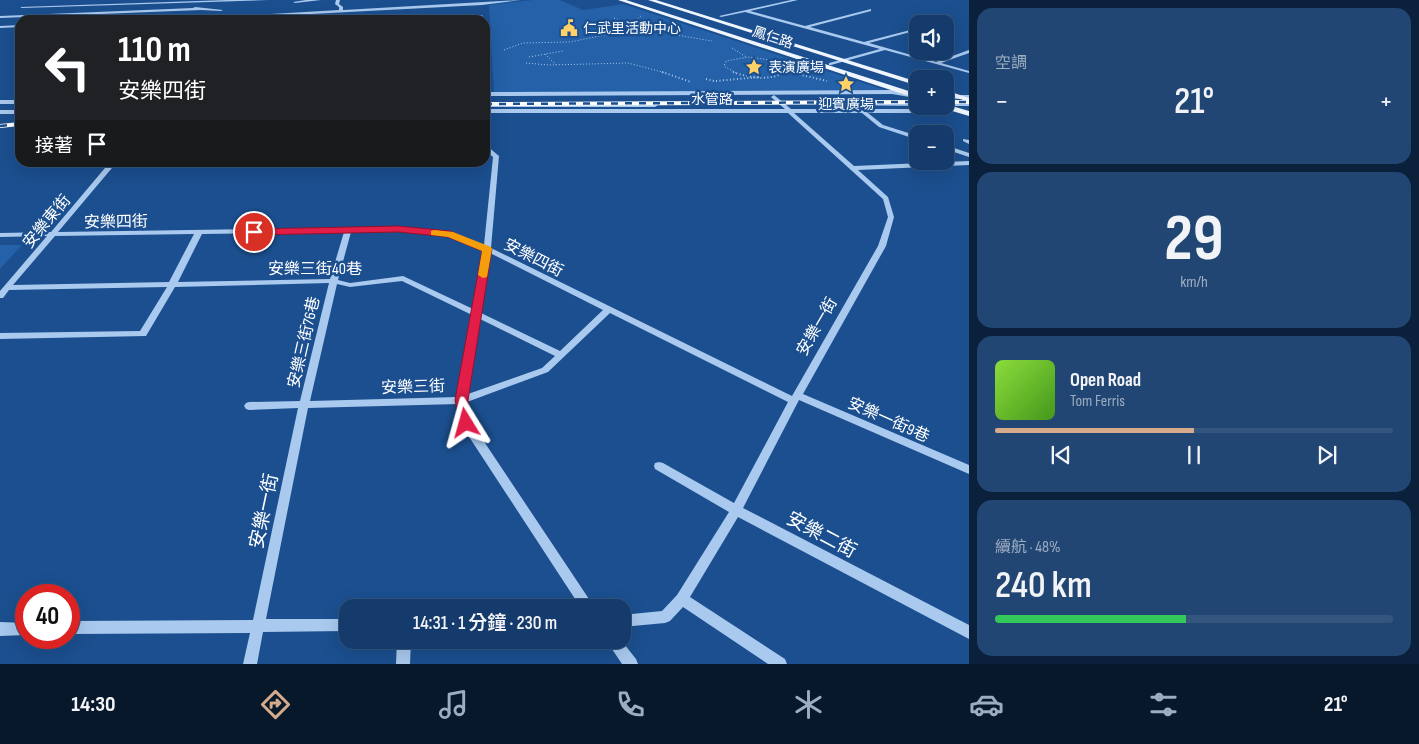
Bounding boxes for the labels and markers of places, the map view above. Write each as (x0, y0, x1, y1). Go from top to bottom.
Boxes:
public building icon: 仁武里活動中心 (559, 18, 579, 38)
place label: 仁武里活動中心 (583, 20, 681, 37)
place icon: 表演廣場 (744, 57, 764, 77)
place label: 表演廣場 (768, 59, 824, 76)
place icon: 迎賓廣場 (836, 74, 856, 94)
place label: 迎賓廣場 (818, 96, 874, 113)
pin (233, 211, 275, 253)

